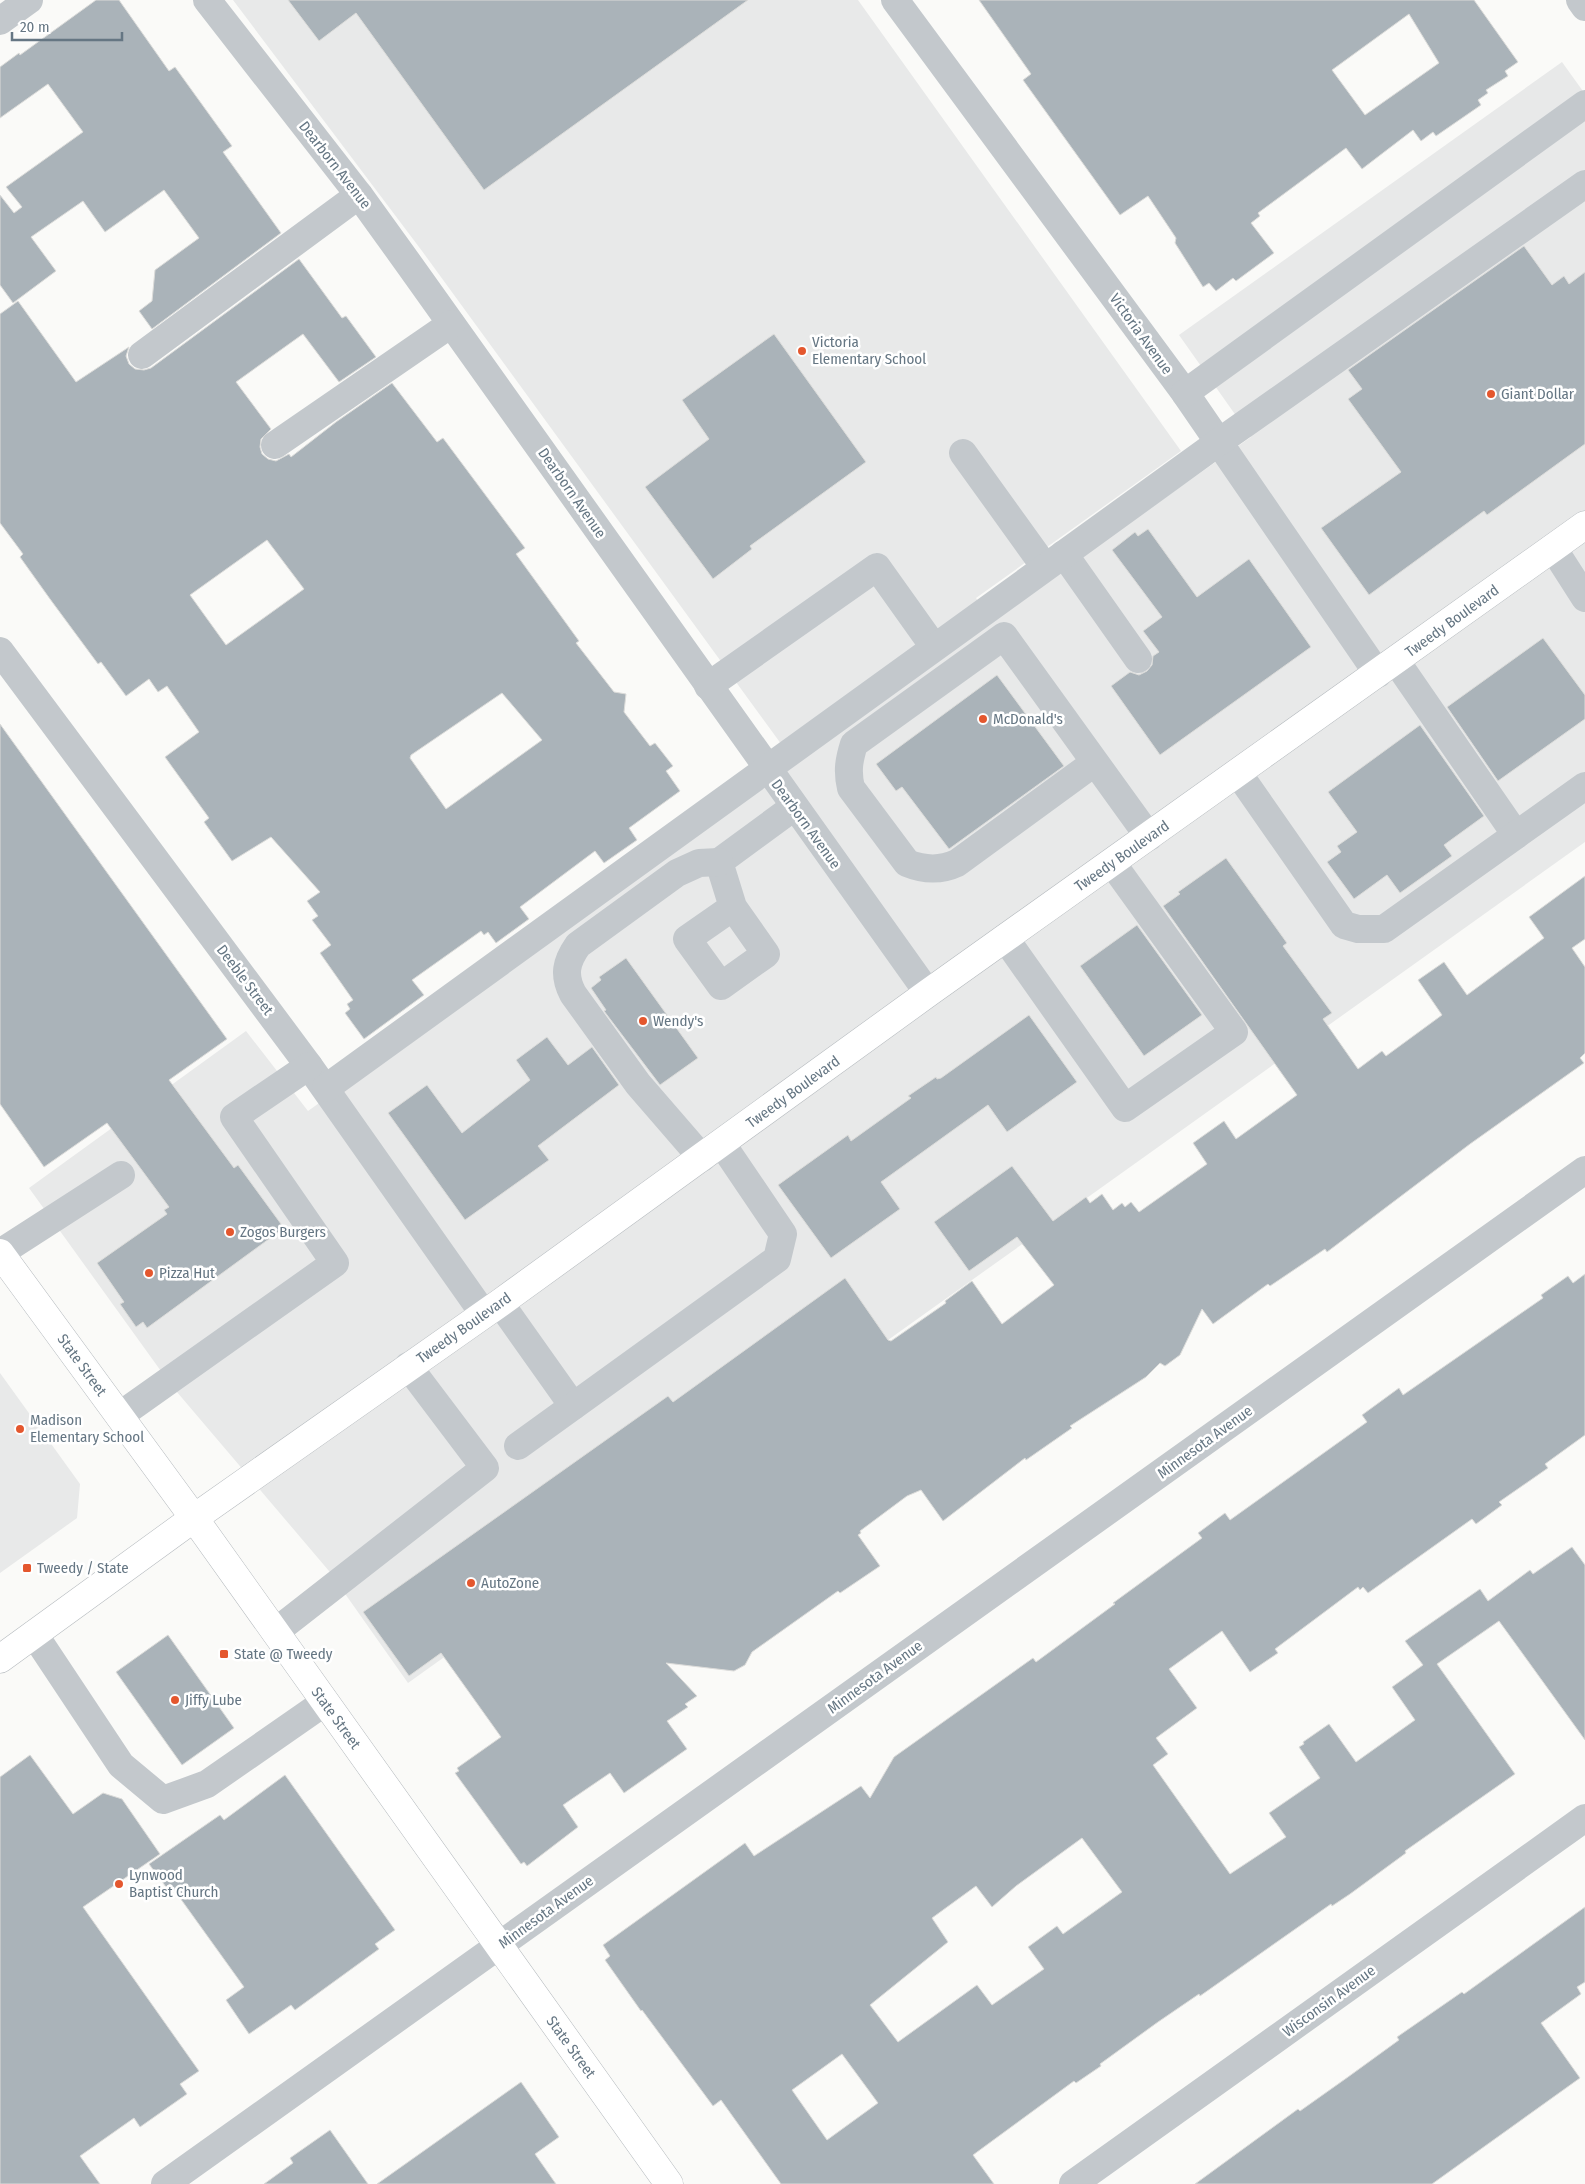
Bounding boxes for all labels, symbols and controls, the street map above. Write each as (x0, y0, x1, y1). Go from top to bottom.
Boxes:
scale bar (12, 10, 122, 42)
text: 20 m (20, 18, 50, 36)
street label: Dearborn Avenue (295, 118, 375, 212)
street label: Victoria Avenue (1106, 290, 1176, 378)
place label: Victoria Elementary School (812, 333, 926, 368)
marker: Victoria Elementary School (796, 345, 808, 357)
place label: Giant Dollar (1501, 385, 1575, 403)
marker: Giant Dollar (1485, 388, 1497, 400)
street label: Dearborn Avenue (534, 444, 610, 542)
street label: Tweedy Boulevard (1402, 581, 1502, 661)
place label: McDonald's (993, 710, 1063, 728)
marker: McDonald's (977, 713, 989, 725)
street label: Dearborn Avenue (768, 776, 844, 872)
street label: Tweedy Boulevard (1071, 817, 1173, 895)
street label: Deeble Street (213, 941, 277, 1019)
place label: Wendy's (653, 1012, 703, 1030)
marker: Wendy's (637, 1015, 649, 1027)
street label: Tweedy Boulevard (743, 1052, 843, 1132)
place label: Zogos Burgers (240, 1223, 326, 1241)
marker: Zogos Burgers (224, 1226, 236, 1238)
place label: Pizza Hut (159, 1264, 215, 1282)
marker: Pizza Hut (143, 1267, 155, 1279)
street label: Tweedy Boulevard (413, 1289, 515, 1367)
street label: State Street (54, 1331, 111, 1400)
street label: Minnesota Avenue (1154, 1402, 1256, 1482)
place label: Madison Elementary School (30, 1411, 144, 1446)
marker: Madison Elementary School (14, 1423, 26, 1435)
place label: Tweedy / State (37, 1559, 129, 1577)
marker: Tweedy / State (21, 1562, 33, 1574)
place label: AutoZone (481, 1574, 539, 1592)
marker: AutoZone (465, 1577, 477, 1589)
street label: Minnesota Avenue (824, 1637, 926, 1717)
place label: State @ Tweedy (234, 1645, 333, 1663)
marker: State @ Tweedy (218, 1648, 230, 1660)
street label: State Street (308, 1684, 365, 1753)
place label: Jiffy Lube (185, 1691, 242, 1709)
marker: Jiffy Lube (169, 1694, 181, 1706)
place label: Lynwood Baptist Church (129, 1866, 218, 1901)
street label: Minnesota Avenue (495, 1872, 597, 1952)
marker: Lynwood Baptist Church (113, 1878, 125, 1890)
street label: Wisconsin Avenue (1279, 1961, 1379, 2041)
street label: State Street (543, 2013, 600, 2082)

